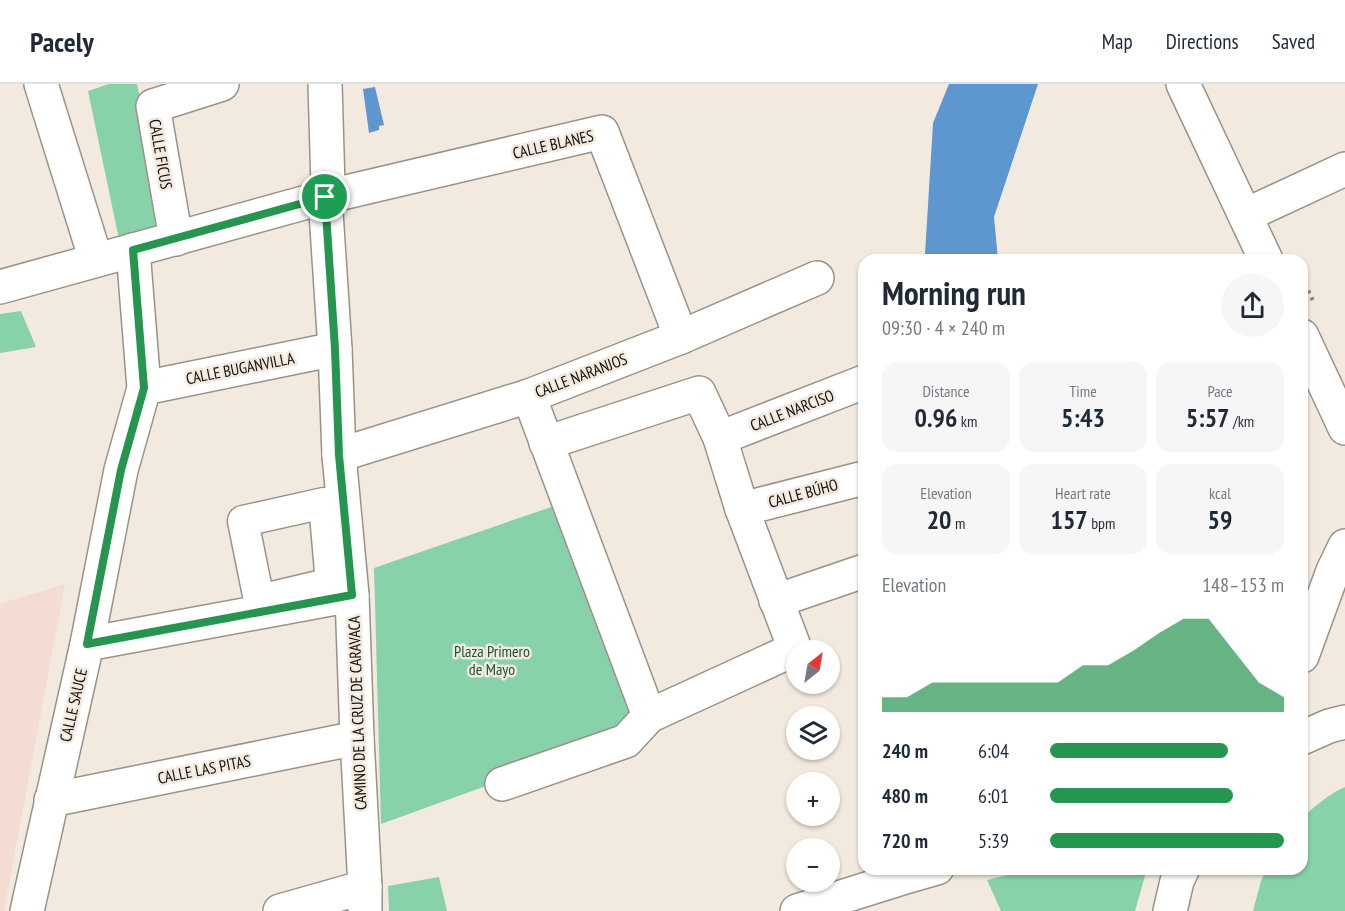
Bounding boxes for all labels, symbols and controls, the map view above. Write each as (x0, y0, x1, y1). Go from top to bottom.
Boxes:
text: Pacely (30, 23, 94, 60)
text: Map (1102, 28, 1133, 55)
text: Directions (1166, 28, 1239, 55)
text: Saved (1272, 28, 1315, 55)
street label: CALLE FICUS (145, 117, 177, 191)
street label: CALLE BLANES (511, 125, 595, 163)
pin (299, 171, 350, 222)
icon: arrive (308, 180, 341, 213)
text: Morning run (882, 271, 1026, 314)
button: share (1221, 274, 1284, 337)
text: 09:30 · 4 × 240 m (882, 315, 1005, 341)
street label: CALLE BUGANVILLA (184, 348, 296, 388)
street label: CALLE NARANJOS (532, 348, 630, 402)
text: Distance (922, 381, 970, 401)
text: Time (1069, 381, 1097, 401)
text: Pace (1207, 381, 1233, 401)
street label: CALLE NARCISO (747, 385, 837, 435)
text: 0.96 (915, 401, 957, 434)
text: 5:43 (1061, 401, 1105, 434)
text: 5:57 (1186, 401, 1230, 434)
text: km (957, 411, 977, 431)
text: /km (1230, 411, 1254, 431)
street label: CALLE BÚHO (766, 474, 840, 512)
text: Elevation (920, 483, 972, 503)
text: Heart rate (1055, 483, 1111, 503)
text: kcal (1209, 483, 1231, 503)
text: 20 (927, 503, 952, 536)
text: 157 (1050, 503, 1088, 536)
text: 59 (1208, 503, 1232, 536)
text: m (952, 513, 965, 533)
text: bpm (1088, 513, 1116, 533)
text: Elevation (882, 572, 946, 598)
text: 148–153 m (1202, 572, 1284, 598)
street label: CAMINO DE LA CRUZ DE CARAVACA (344, 615, 370, 810)
north arrow (786, 640, 840, 694)
map controls (786, 640, 840, 892)
park label: Plaza Primero de Mayo (454, 641, 530, 679)
street label: CALLE SAUCE (55, 666, 91, 744)
button: layers (786, 706, 840, 760)
text: 240 m (882, 738, 928, 764)
text: 6:04 (978, 738, 1009, 764)
street label: CALLE LAS PITAS (156, 750, 252, 788)
button: + (786, 772, 840, 826)
text: 480 m (882, 783, 928, 809)
text: 6:01 (978, 783, 1009, 809)
text: 720 m (882, 828, 928, 854)
text: 5:39 (978, 828, 1009, 854)
button: − (786, 838, 840, 892)

